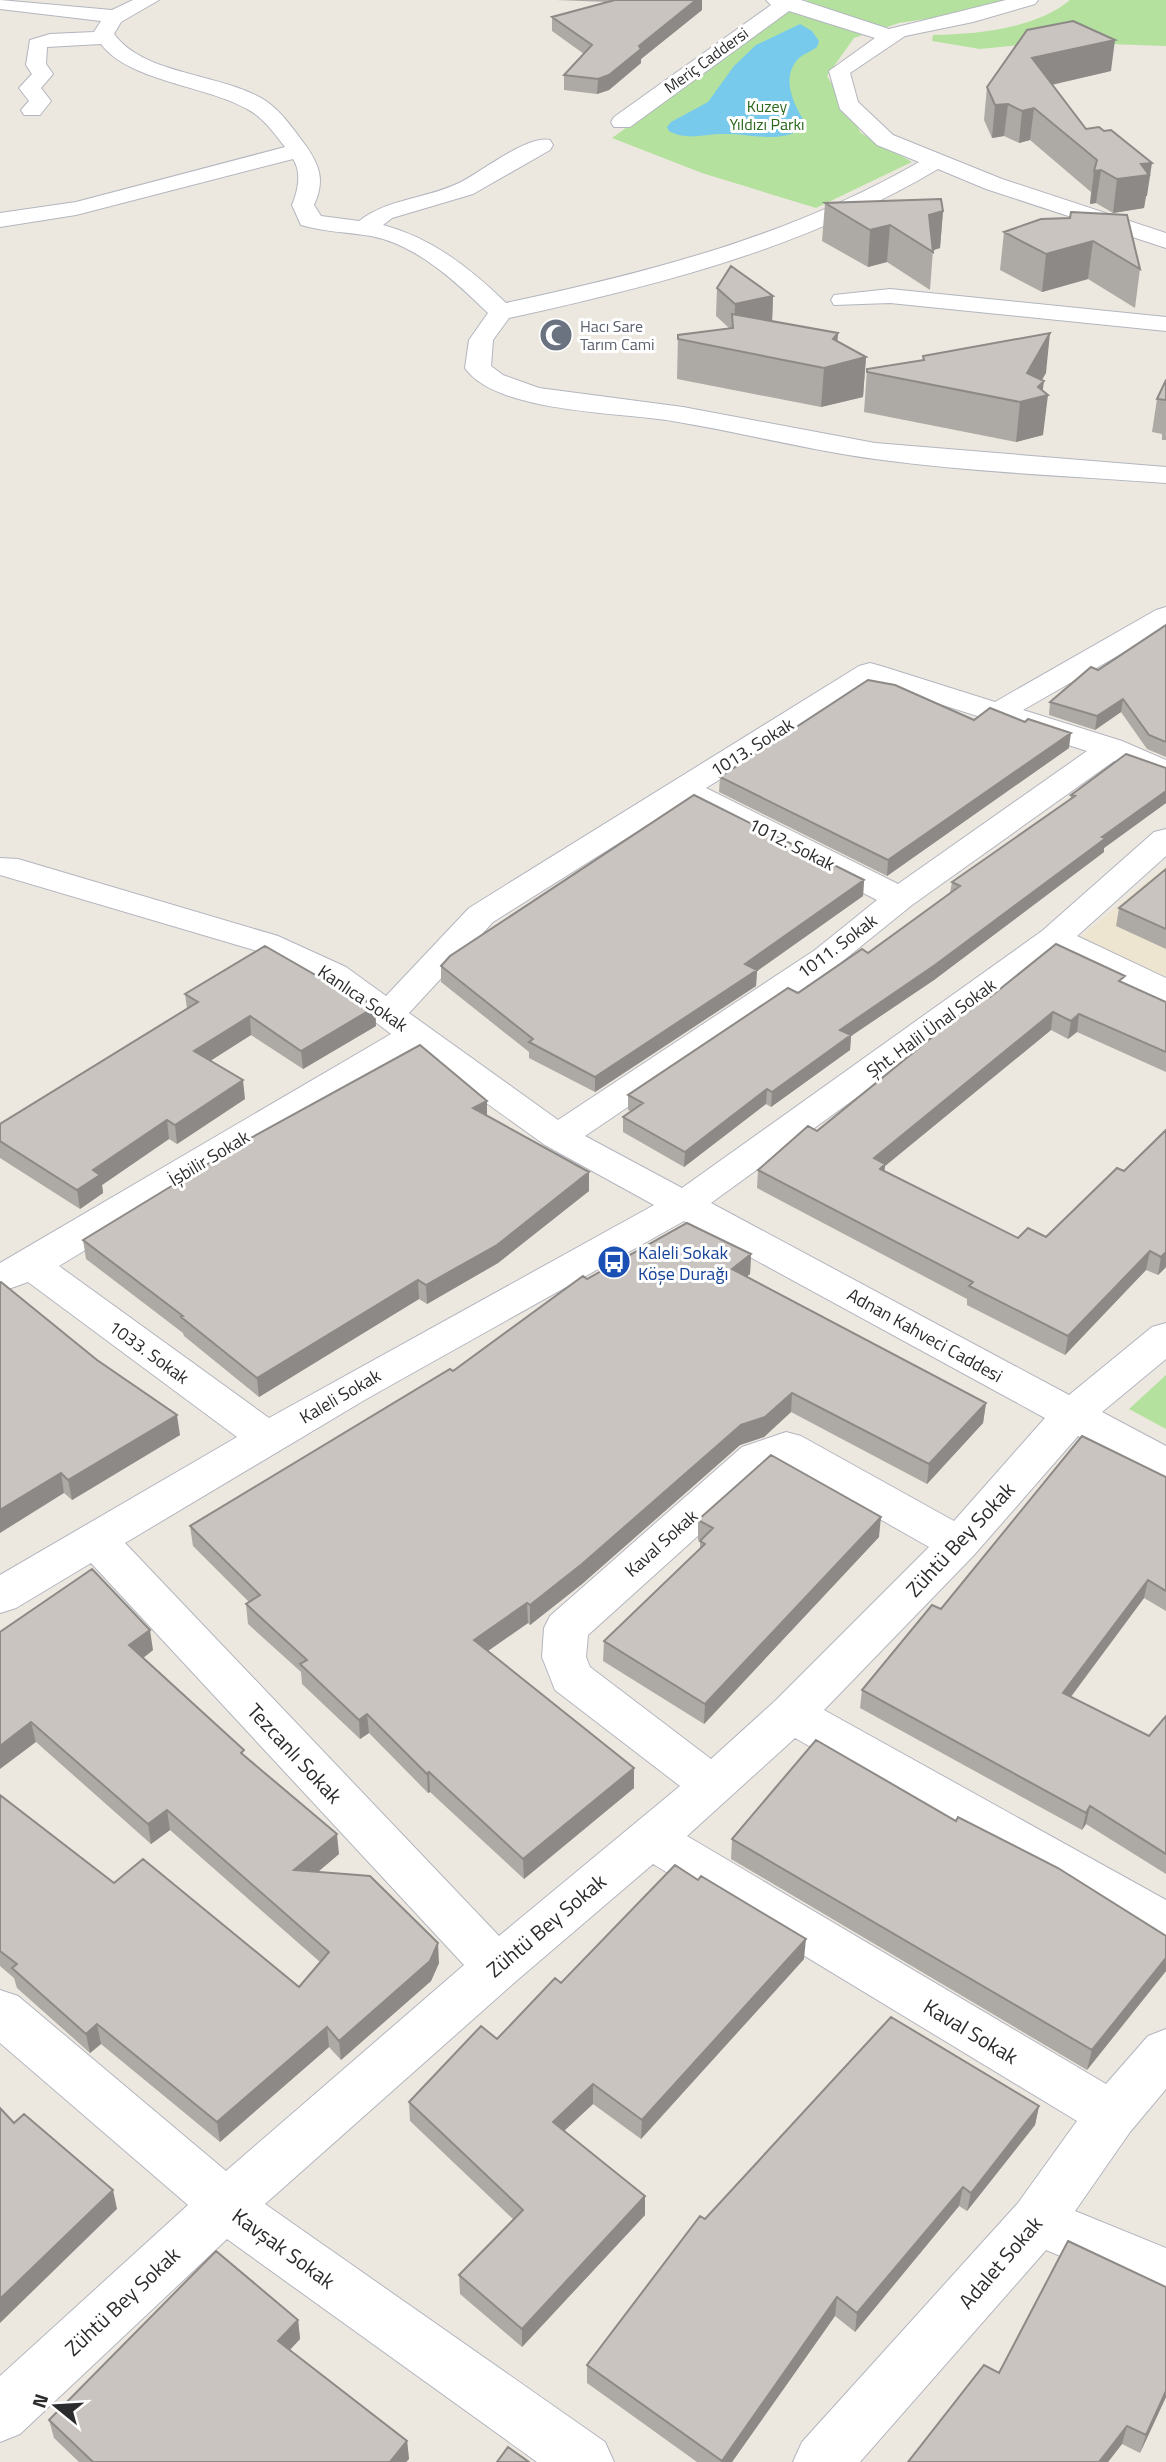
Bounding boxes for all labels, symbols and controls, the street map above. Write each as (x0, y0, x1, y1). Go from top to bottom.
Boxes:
street label: Meriç Caddersi (659, 21, 753, 99)
park label: Kuzey Yıldızı Parkı (729, 94, 805, 136)
place label: Hacı Sare Tarım Cami (580, 314, 655, 356)
mosque icon: Hacı Sare Tarım Cami (537, 316, 575, 354)
street label: 1013. Sokak (705, 711, 799, 783)
street label: 1012. Sokak (744, 811, 840, 877)
street label: 1011. Sokak (791, 907, 883, 985)
street label: Kanlıca Sokak (313, 958, 414, 1038)
street label: Şht. Halil Ünal Sokak (860, 971, 1002, 1084)
street label: İşbilir Sokak (163, 1123, 255, 1193)
place label: Kaleli Sokak Köşe Durağı (638, 1239, 729, 1287)
bus stop icon: Kaleli Sokak Köşe Durağı (595, 1243, 633, 1281)
street label: Adnan Kahveci Caddesi (842, 1281, 1008, 1389)
street label: 1033. Sokak (103, 1314, 195, 1391)
street label: Kaleli Sokak (294, 1362, 386, 1430)
street label: Zühtü Bey Sokak (898, 1474, 1022, 1604)
street label: Kaval Sokak (618, 1503, 704, 1583)
street label: Tezcanlı Sokak (240, 1696, 350, 1810)
street label: Zühtü Bey Sokak (479, 1865, 613, 1985)
street label: Kaval Sokak (918, 1990, 1024, 2072)
street label: Kavşak Sokak (226, 2200, 342, 2296)
street label: Adalet Sokak (950, 2208, 1050, 2316)
street label: Zühtü Bey Sokak (57, 2239, 187, 2363)
north arrow (21, 2371, 91, 2441)
text: N (24, 2390, 55, 2411)

